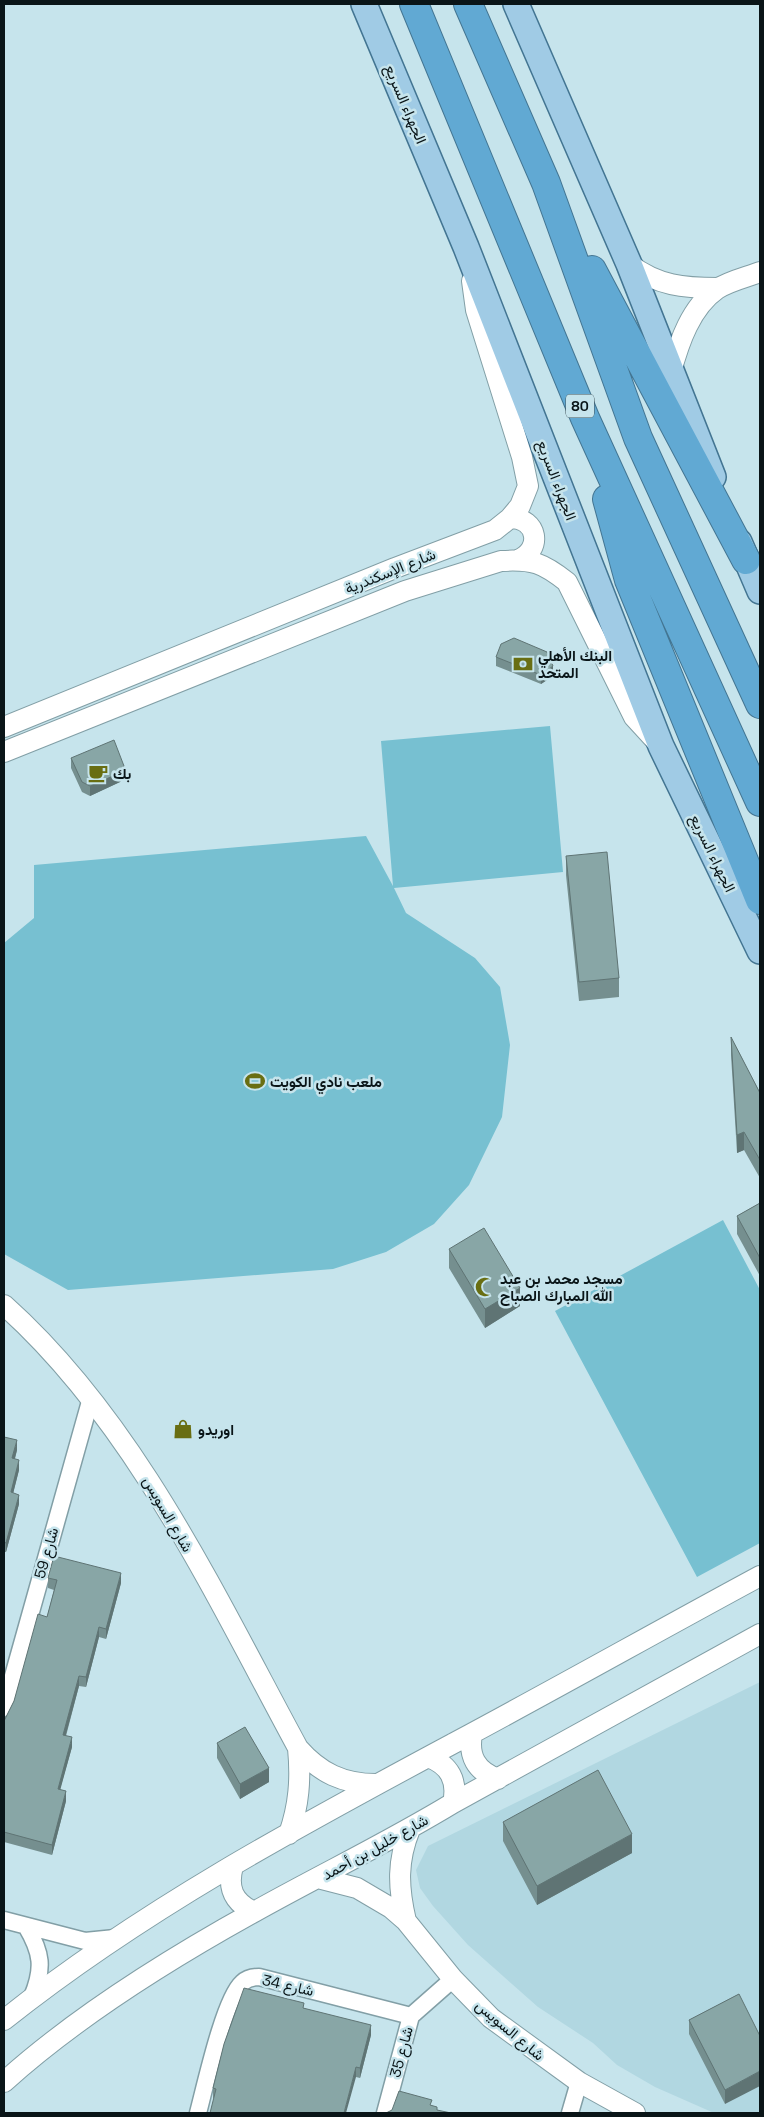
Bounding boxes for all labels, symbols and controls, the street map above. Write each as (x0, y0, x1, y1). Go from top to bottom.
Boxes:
street label: الجهراء السريع (379, 61, 431, 147)
road number: 80 (566, 394, 594, 418)
street label: الجهراء السريع (531, 437, 581, 524)
street label: شارع الإسكندرية (342, 544, 439, 600)
place label: البنك الأهلي المتحد (538, 646, 612, 682)
bank icon: البنك الأهلي المتحد (512, 653, 534, 675)
cafe icon: بك (87, 762, 109, 784)
place label: بك (113, 764, 131, 783)
street label: الجهراء السريع (684, 811, 740, 896)
sports icon: ملعب نادي الكويت (244, 1070, 266, 1092)
place label: ملعب نادي الكويت (270, 1072, 382, 1095)
place label: مسجد محمد بن عبد الله المبارك الصباح (500, 1269, 623, 1306)
mosque icon: مسجد محمد بن عبد الله المبارك الصباح (474, 1276, 496, 1298)
shop icon: اوريدو (172, 1418, 194, 1440)
place label: اوريدو (198, 1420, 234, 1439)
street label: شارع السويس (137, 1473, 197, 1556)
street label: شارع 59 (30, 1525, 64, 1581)
street label: شارع خليل بن أحمد (319, 1810, 432, 1886)
street label: شارع 34 (260, 1970, 316, 2002)
street label: شارع السويس (470, 1996, 549, 2066)
street label: شارع 35 (385, 2024, 419, 2080)

